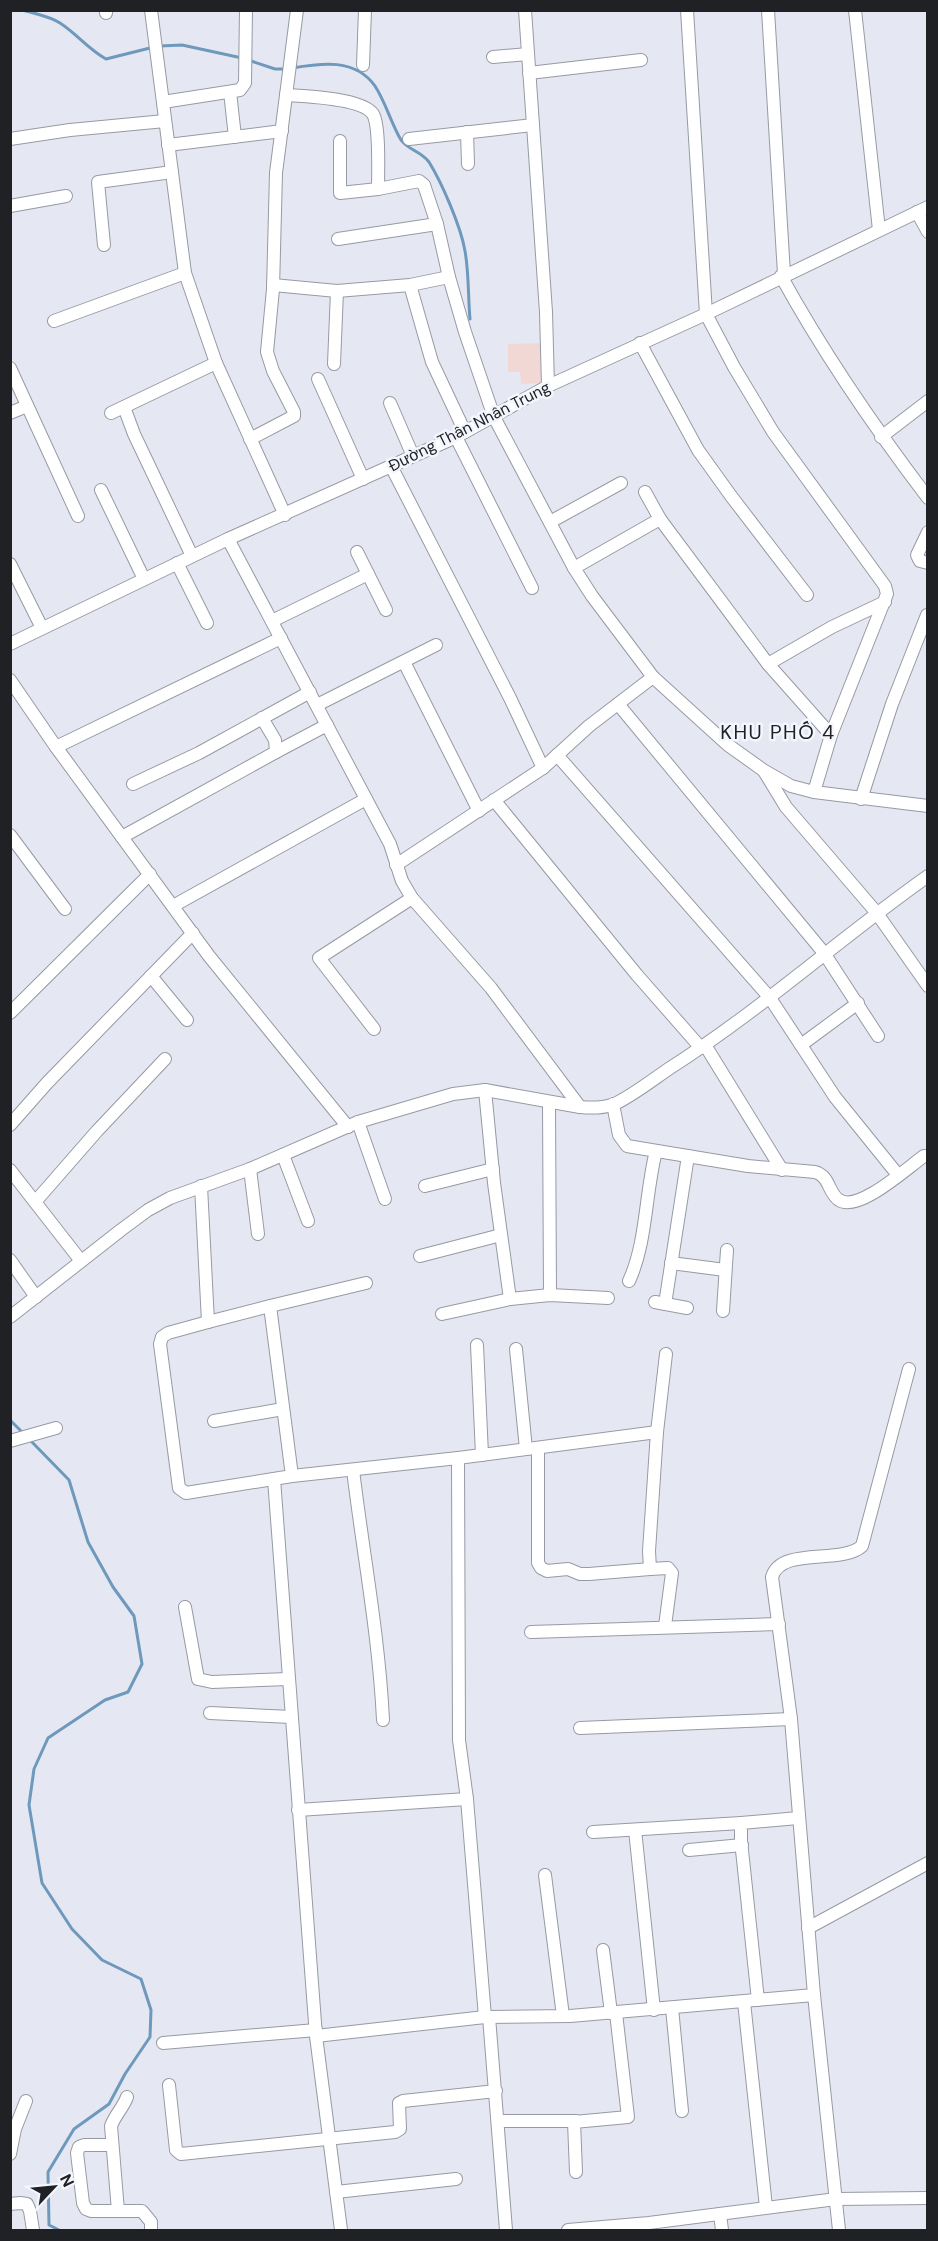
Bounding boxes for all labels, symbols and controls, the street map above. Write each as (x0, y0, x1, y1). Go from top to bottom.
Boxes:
street label: Đường Thân Nhân Trung (385, 376, 554, 476)
district label: KHU PHỐ 4 (720, 719, 836, 745)
north arrow (24, 2157, 84, 2217)
text: N (55, 2171, 79, 2190)

